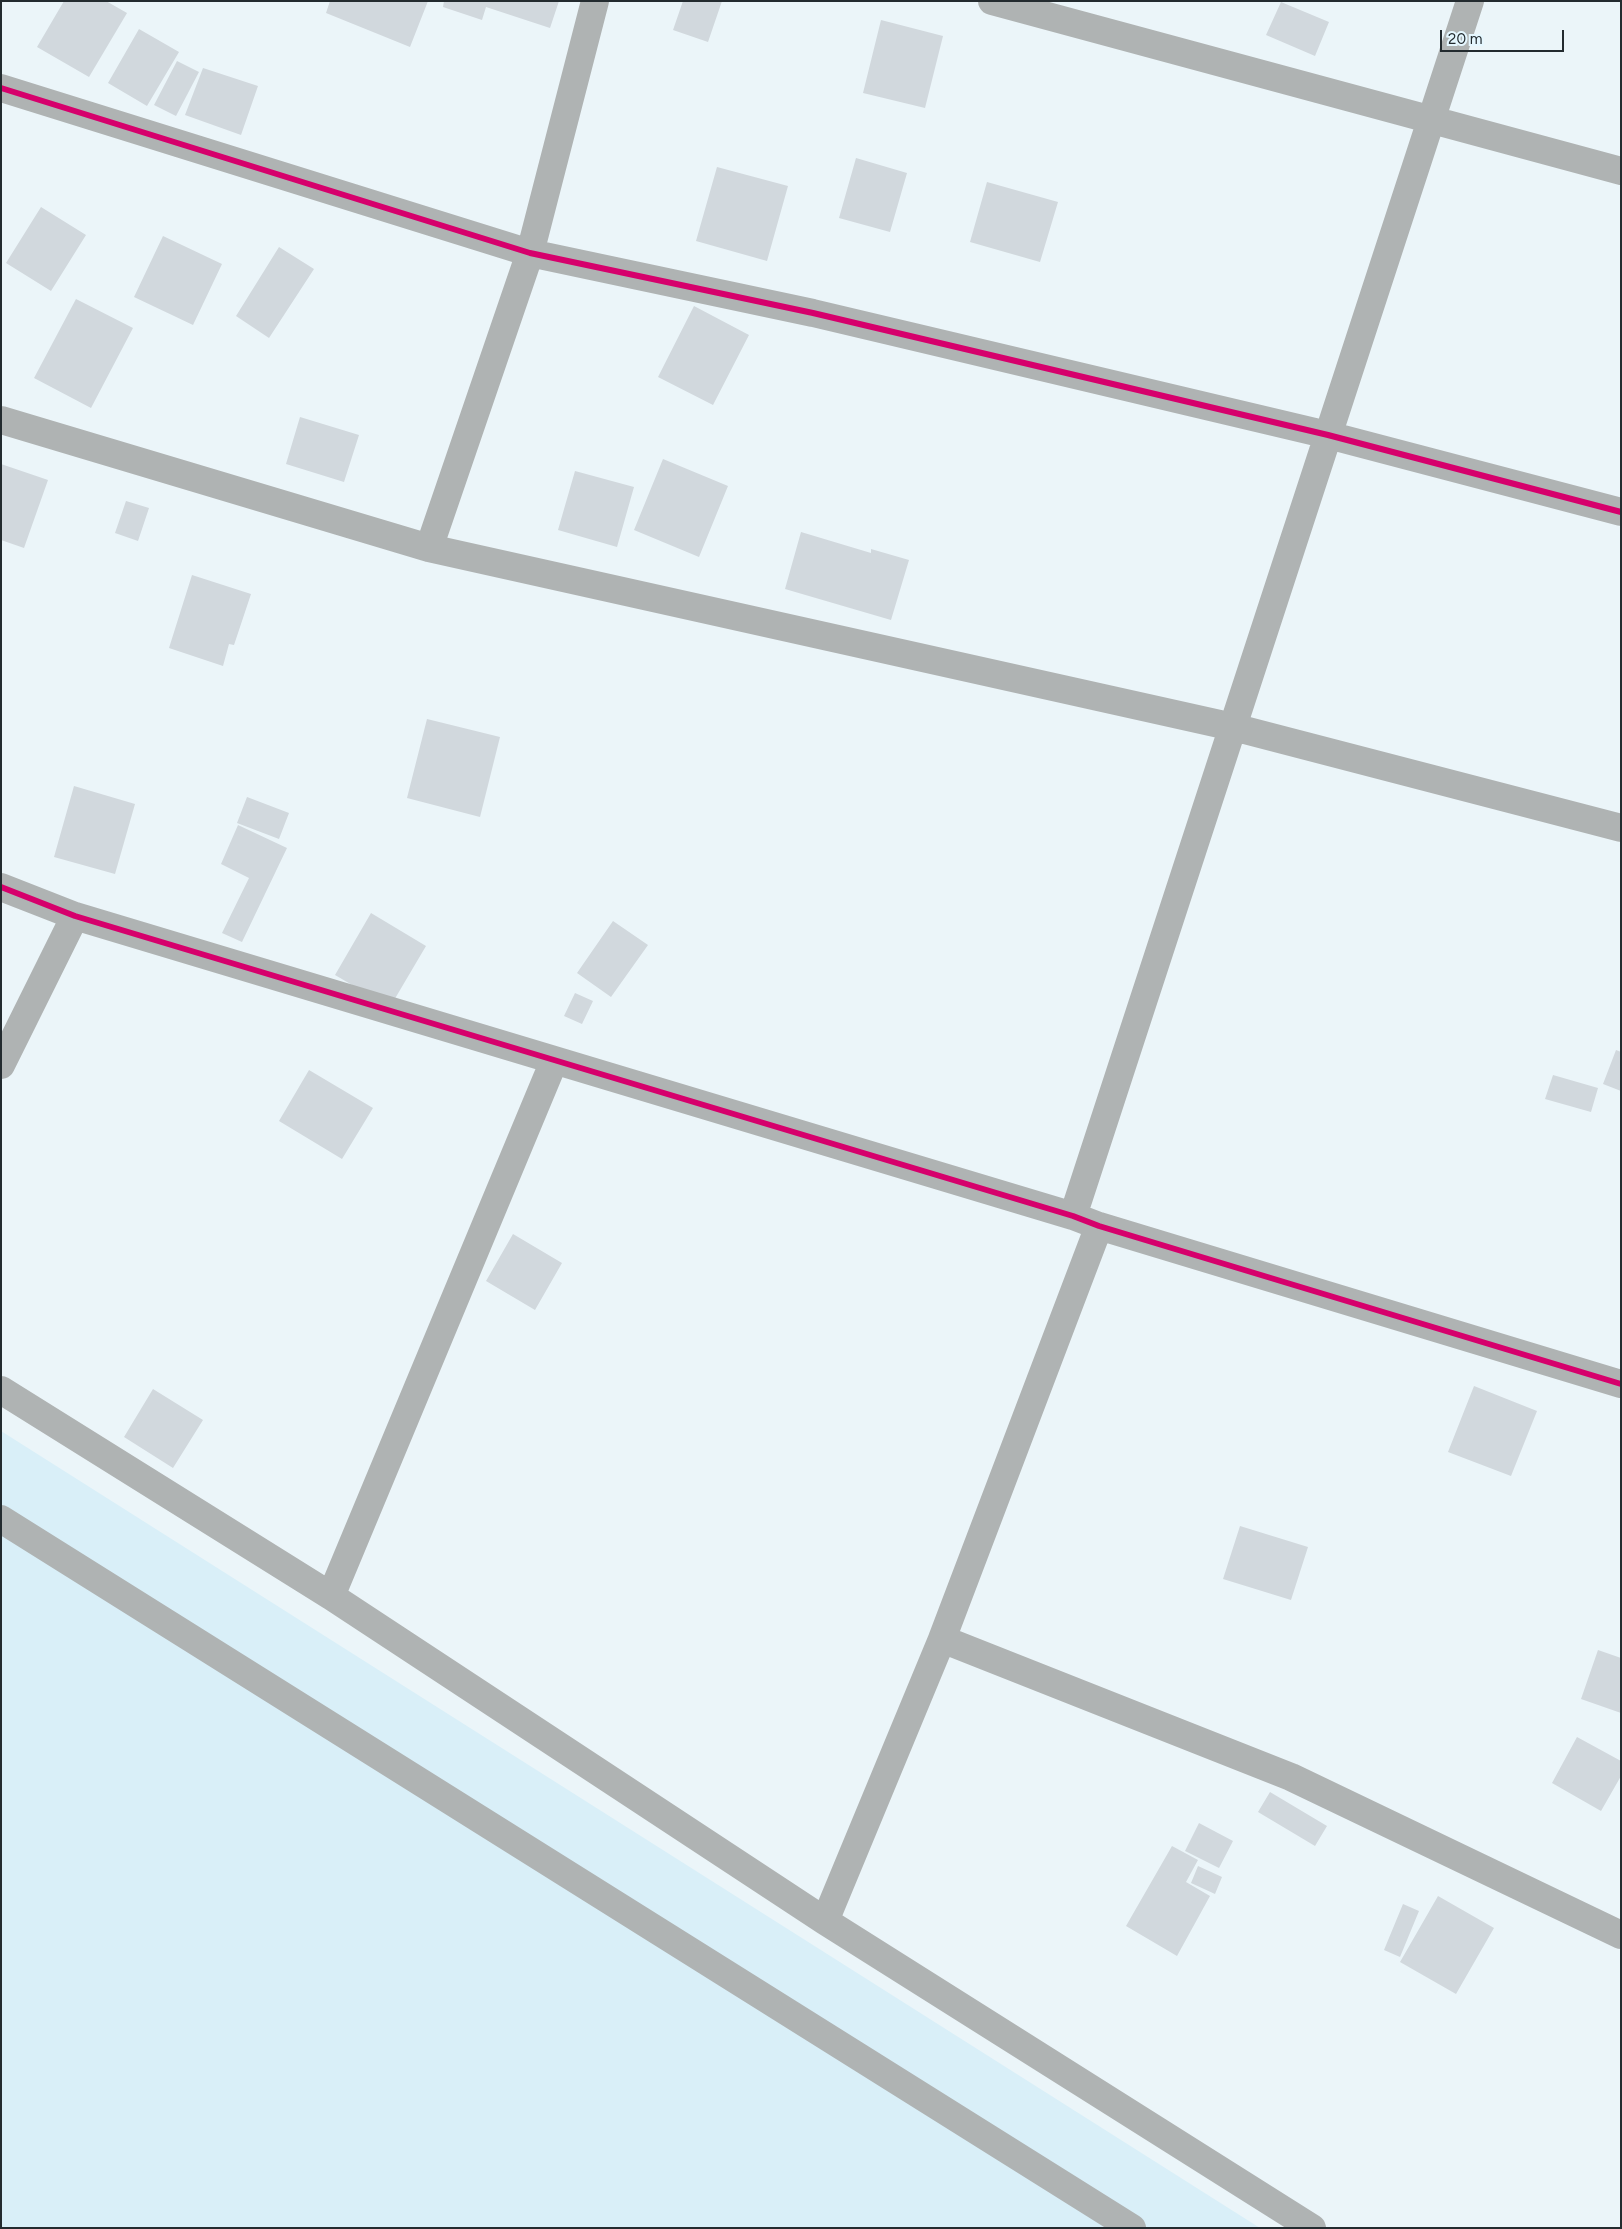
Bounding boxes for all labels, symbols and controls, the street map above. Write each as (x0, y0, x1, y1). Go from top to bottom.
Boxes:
scale bar (1442, 20, 1566, 52)
text: 20 m (1448, 30, 1482, 48)

